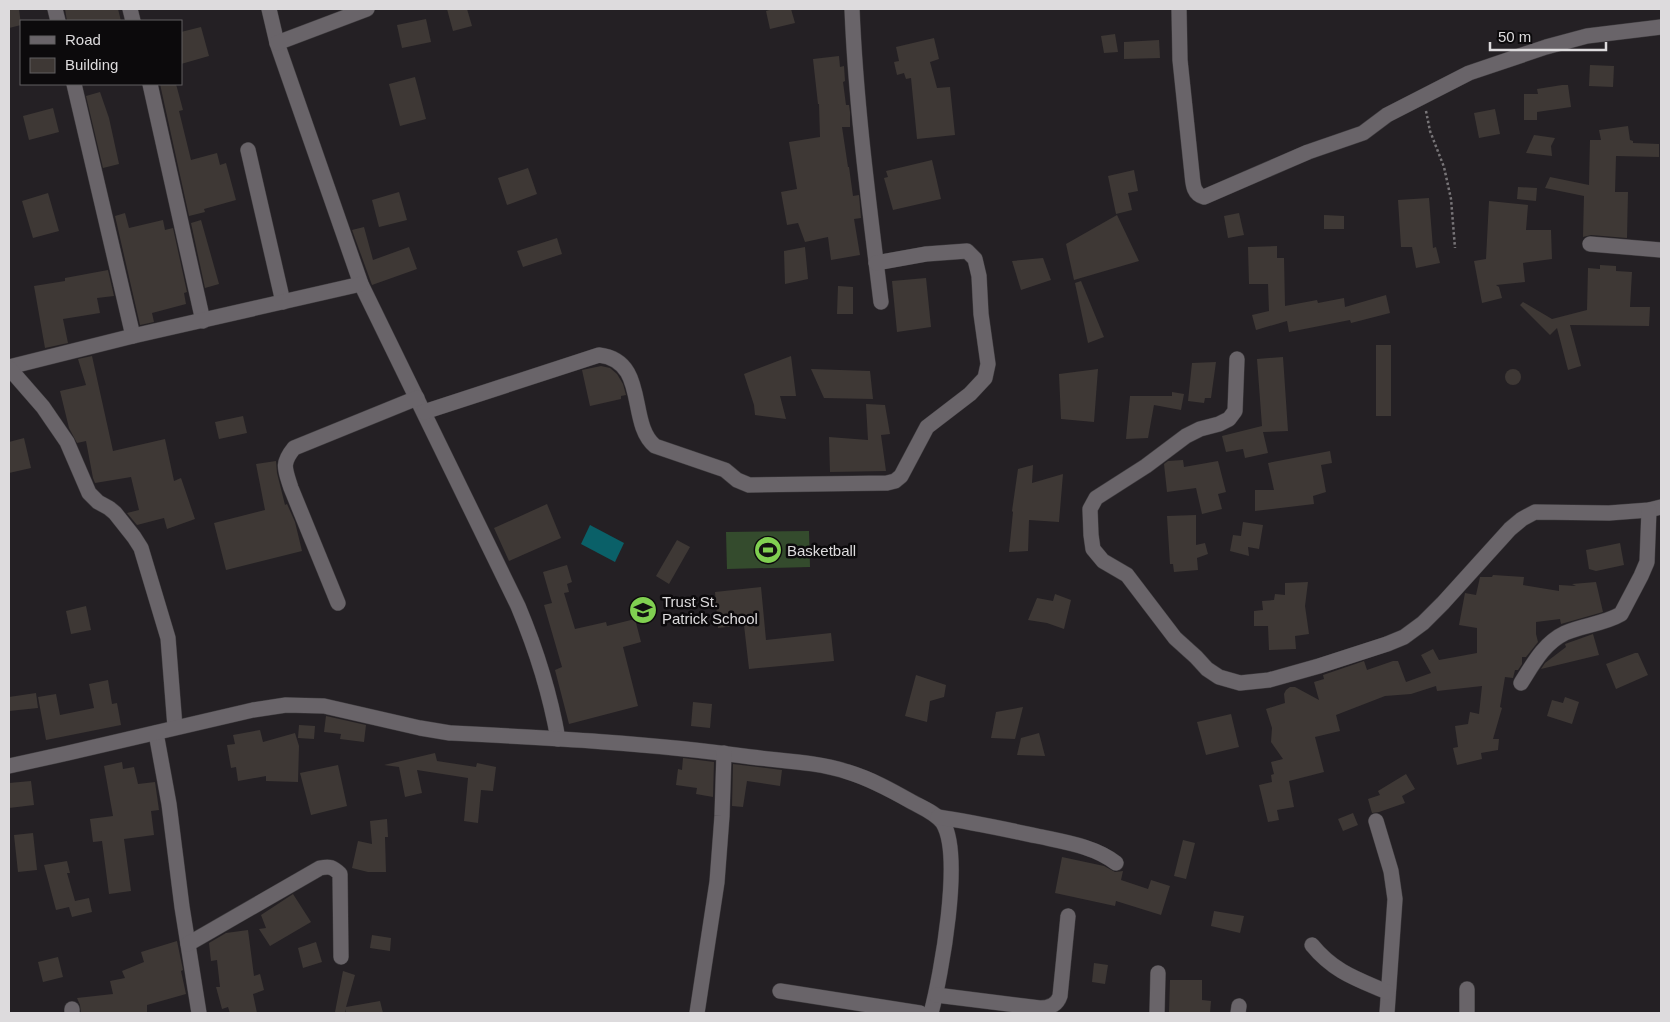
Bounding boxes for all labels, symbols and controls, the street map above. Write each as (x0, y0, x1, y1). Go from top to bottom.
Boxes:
legend (20, 20, 182, 85)
scale bar (1490, 20, 1606, 52)
text: 50 m (1498, 28, 1531, 45)
text: Road (65, 31, 101, 48)
text: Building (65, 56, 118, 73)
sports icon: Basketball (753, 535, 783, 565)
place label: Basketball (787, 542, 856, 559)
place label: Trust St. Patrick School (662, 593, 758, 627)
school or university icon: Trust St. Patrick School (628, 595, 658, 625)

